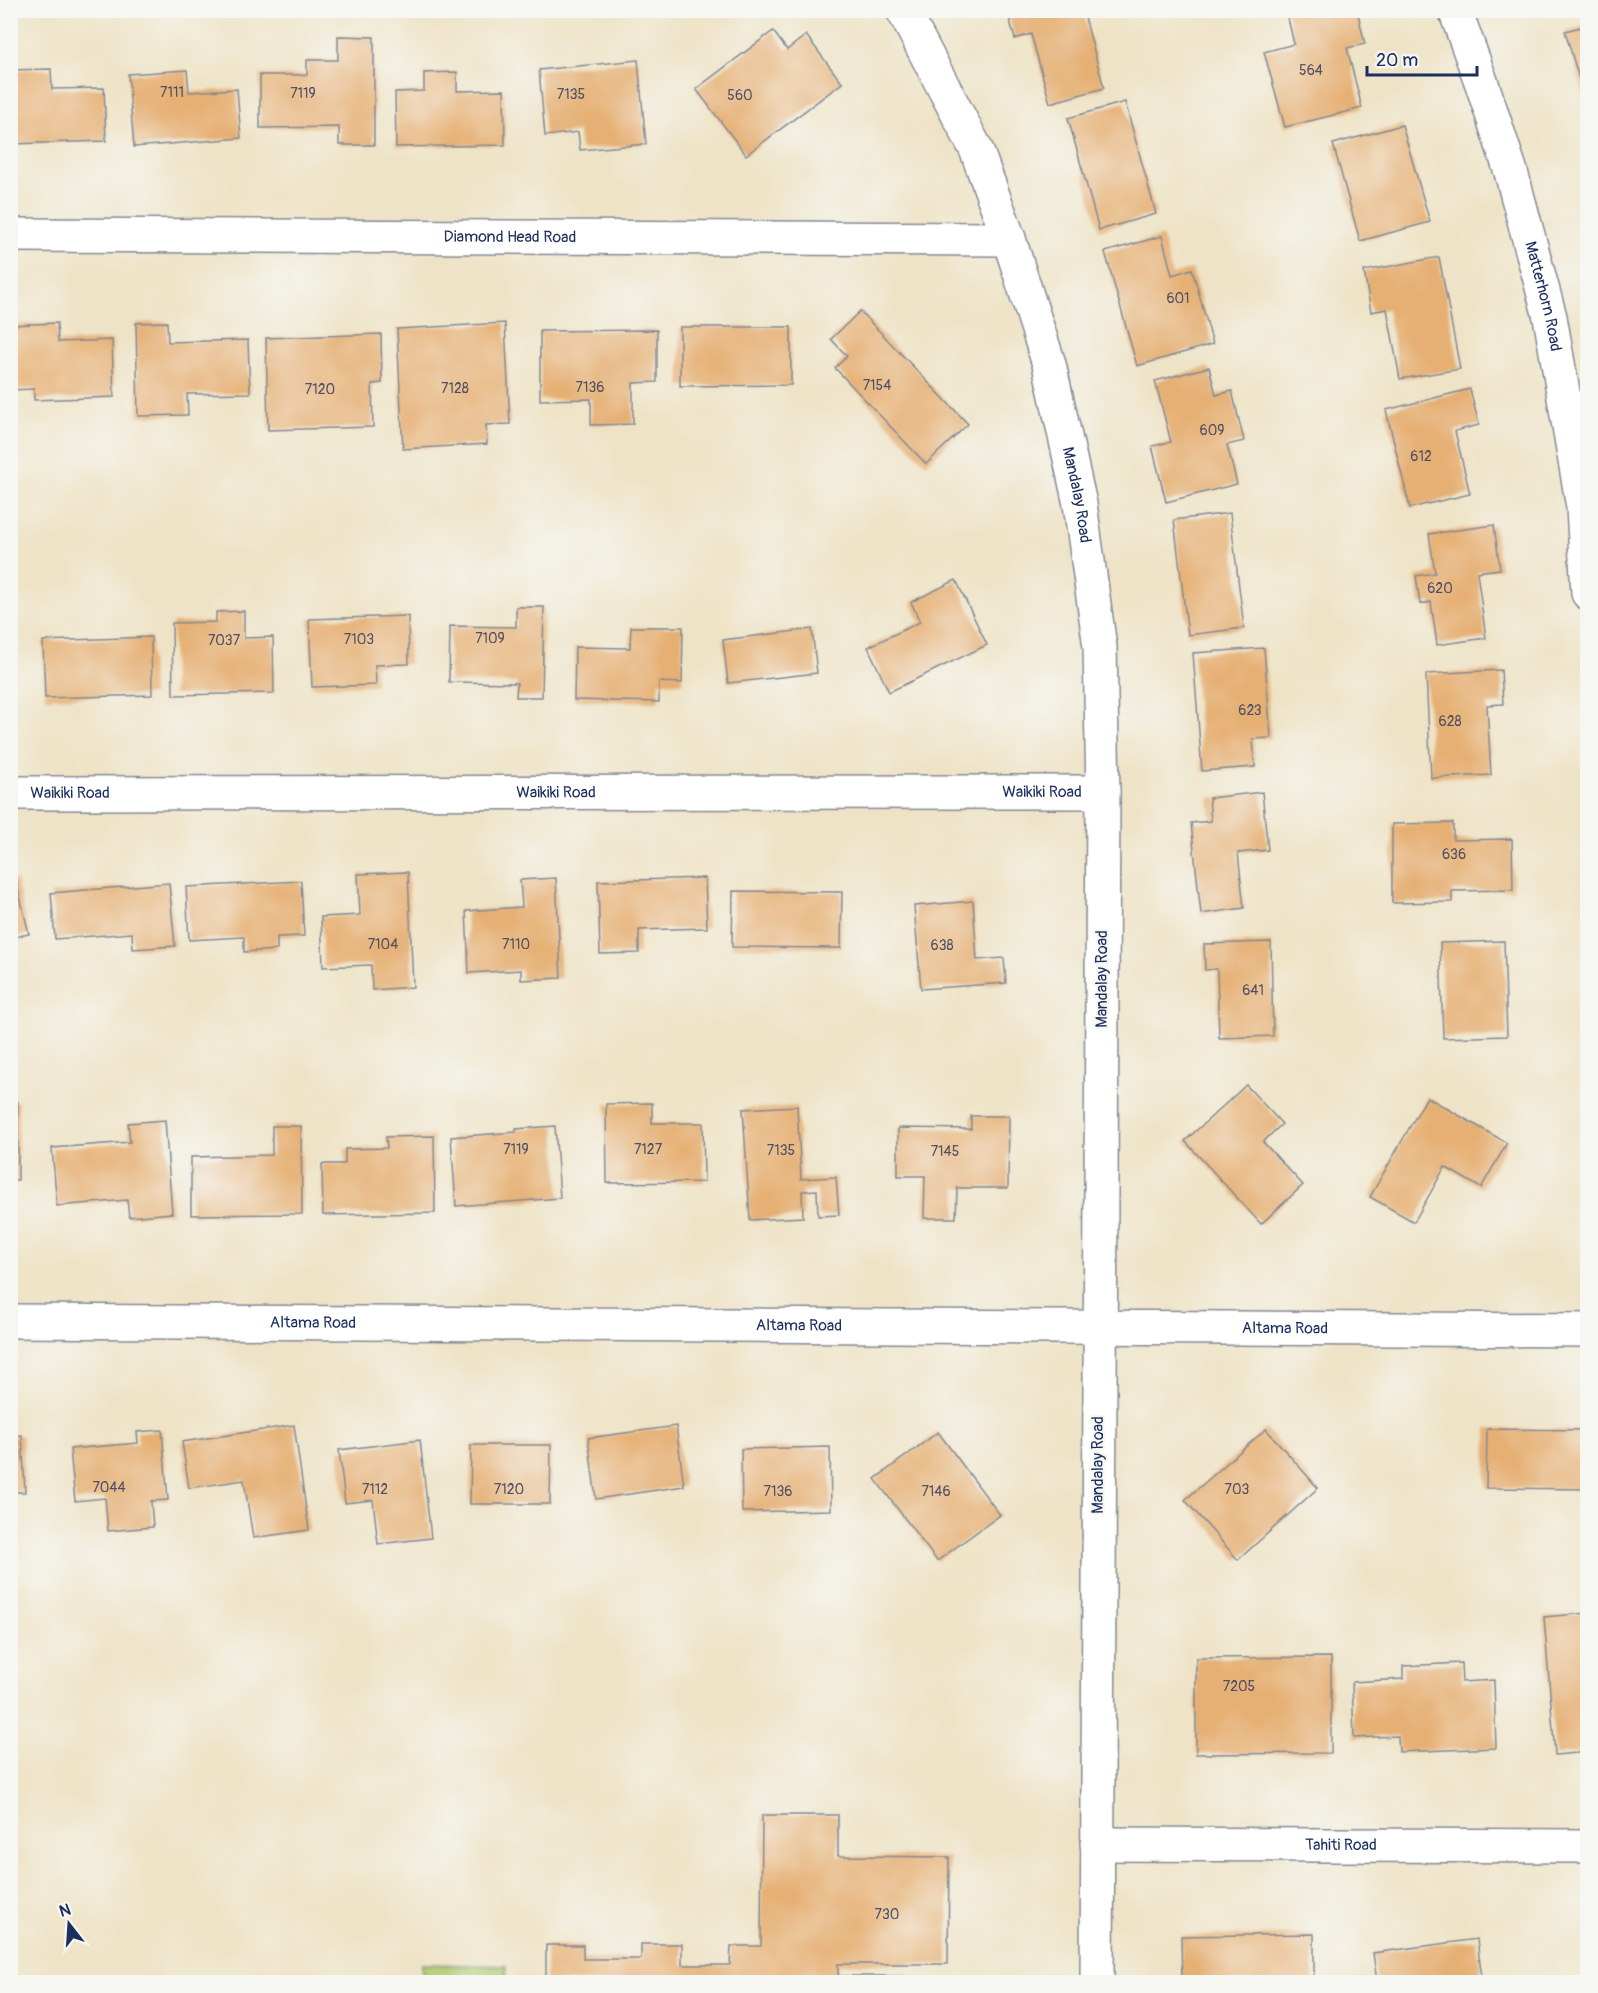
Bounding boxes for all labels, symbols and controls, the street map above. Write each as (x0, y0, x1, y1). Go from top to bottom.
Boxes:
scale bar (1367, 39, 1476, 77)
text: 20 m (1376, 49, 1418, 72)
house number: 564 (1299, 62, 1323, 79)
house number: 7111 (160, 84, 184, 101)
house number: 7119 (290, 85, 316, 102)
house number: 7135 (557, 86, 585, 103)
house number: 560 (727, 87, 753, 104)
street label: Diamond Head Road (444, 227, 576, 247)
street label: Matterhorn Road (1520, 239, 1566, 353)
house number: 601 (1166, 290, 1190, 307)
house number: 7154 (863, 377, 891, 394)
house number: 7136 (576, 379, 604, 396)
house number: 7128 (441, 380, 469, 397)
house number: 7120 (305, 381, 335, 398)
house number: 609 (1200, 422, 1224, 439)
street label: Mandalay Road (1058, 445, 1095, 544)
house number: 612 (1410, 448, 1432, 465)
house number: 620 (1427, 580, 1453, 597)
house number: 7109 (475, 630, 505, 647)
house number: 7103 (344, 631, 374, 648)
house number: 7037 (208, 632, 241, 649)
house number: 623 (1238, 702, 1262, 719)
house number: 628 (1438, 713, 1462, 730)
street label: Waikiki Road (516, 782, 596, 803)
street label: Waikiki Road (1002, 782, 1082, 802)
street label: Waikiki Road (30, 783, 110, 803)
house number: 636 (1442, 846, 1466, 863)
street label: Mandalay Road (1092, 930, 1112, 1028)
house number: 7104 (368, 936, 398, 953)
house number: 7110 (502, 936, 530, 953)
house number: 638 (930, 937, 954, 954)
house number: 641 (1242, 982, 1264, 999)
house number: 7119 (503, 1141, 529, 1158)
house number: 7127 (634, 1141, 663, 1158)
house number: 7135 (767, 1142, 795, 1159)
house number: 7145 (931, 1143, 959, 1160)
street label: Altama Road (270, 1312, 356, 1333)
street label: Altama Road (756, 1315, 842, 1336)
street label: Altama Road (1242, 1318, 1328, 1339)
street label: Mandalay Road (1088, 1416, 1108, 1514)
house number: 7044 (92, 1479, 126, 1496)
house number: 7112 (362, 1481, 388, 1498)
house number: 7120 (494, 1481, 524, 1498)
house number: 703 (1225, 1481, 1250, 1498)
house number: 7136 (764, 1483, 792, 1500)
house number: 7146 (921, 1483, 951, 1500)
house number: 7205 (1223, 1678, 1255, 1695)
street label: Tahiti Road (1305, 1835, 1377, 1855)
north arrow (39, 1894, 99, 1954)
text: N (57, 1899, 73, 1922)
house number: 730 (875, 1906, 899, 1923)

